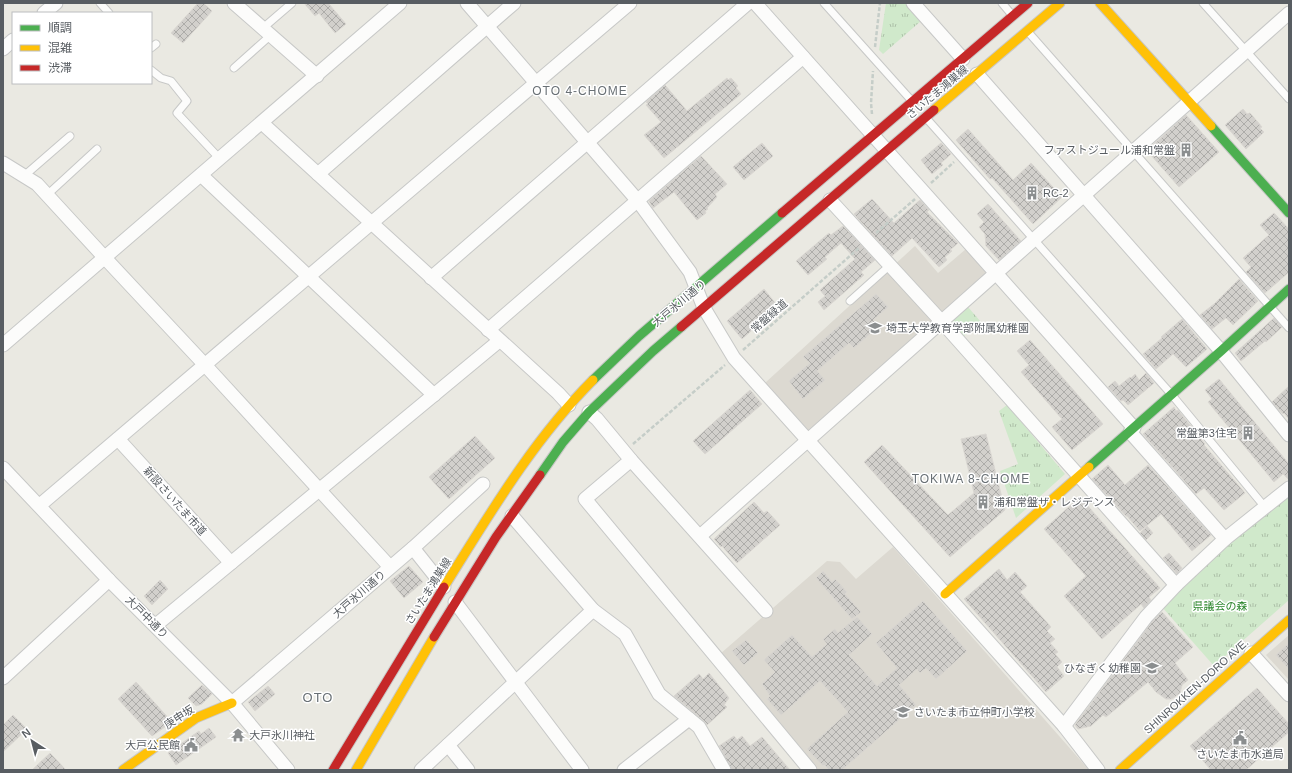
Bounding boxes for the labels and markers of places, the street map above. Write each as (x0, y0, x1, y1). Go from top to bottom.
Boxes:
building icon: ファストジュール浦和常盤 (1178, 142, 1194, 158)
place label: ファストジュール浦和常盤 (1044, 144, 1175, 156)
building icon: RC-2 (1024, 185, 1040, 201)
place label: RC-2 (1043, 187, 1069, 199)
school or university icon: 埼玉大学教育学部附属幼稚園 (867, 320, 883, 336)
place label: 埼玉大学教育学部附属幼稚園 (886, 322, 1029, 334)
building icon: 常盤第3住宅 (1240, 425, 1256, 441)
place label: 常盤第3住宅 (1176, 427, 1237, 439)
building icon: 浦和常盤ザ・レジデンス (975, 494, 991, 510)
place label: 浦和常盤ザ・レジデンス (994, 496, 1115, 508)
school or university icon: ひなぎく幼稚園 (1144, 660, 1160, 676)
place label: ひなぎく幼稚園 (1064, 662, 1141, 674)
school or university icon: さいたま市立仲町小学校 (895, 704, 911, 720)
place label: さいたま市立仲町小学校 (914, 706, 1035, 718)
temple icon: 大戸氷川神社 (230, 727, 246, 743)
place label: 大戸氷川神社 (249, 729, 315, 741)
public building icon: さいたま市水道局 (1232, 730, 1248, 746)
public building icon: 大戸公民館 (183, 737, 199, 753)
place label: 大戸公民館 (125, 739, 180, 751)
place label: さいたま市水道局 (1196, 748, 1284, 760)

